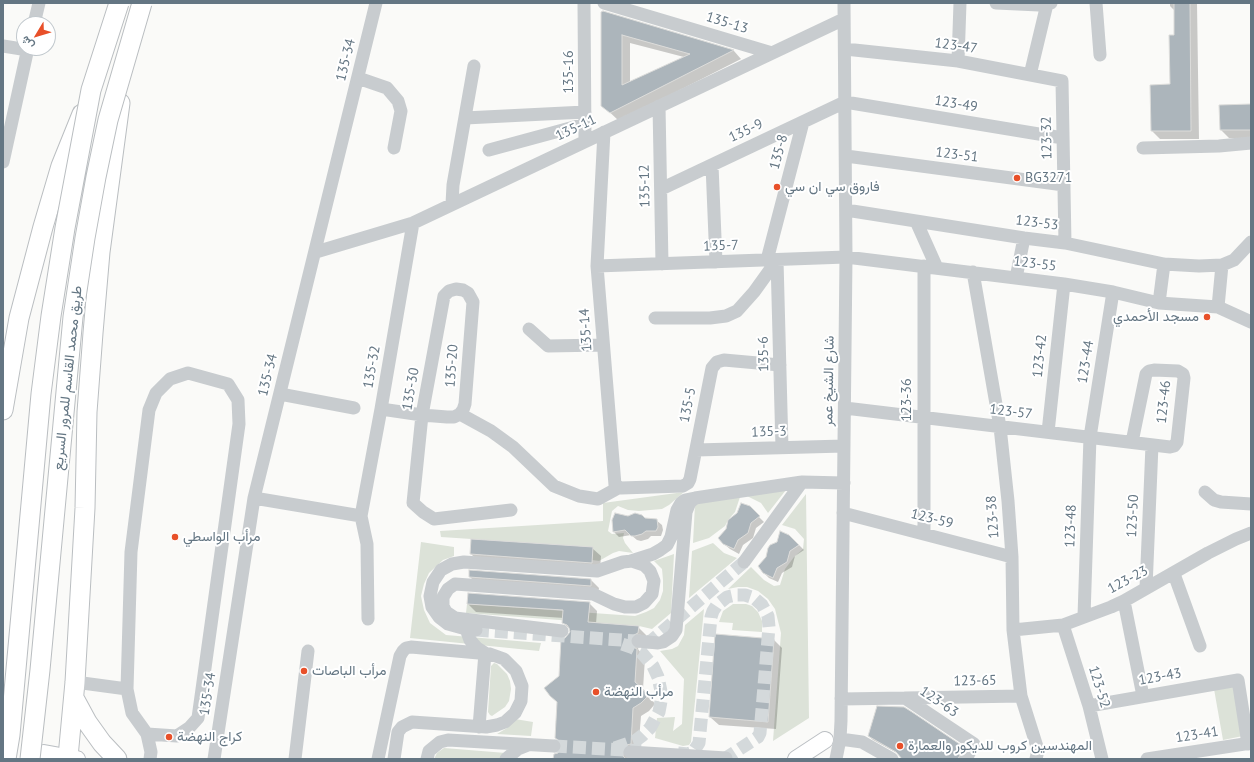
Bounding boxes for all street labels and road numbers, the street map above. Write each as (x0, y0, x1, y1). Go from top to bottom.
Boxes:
street label: 135-13 (704, 9, 750, 37)
street label: 123-47 (933, 35, 979, 57)
street label: 135-34 (333, 37, 359, 83)
street label: 135-16 (561, 50, 577, 94)
street label: 123-49 (933, 92, 979, 116)
street label: 135-11 (553, 111, 599, 145)
street label: 135-9 (726, 116, 766, 146)
street label: 123-32 (1038, 116, 1056, 160)
street label: 135-8 (766, 133, 792, 171)
street label: 123-51 (935, 144, 979, 166)
street label: 135-12 (636, 164, 654, 208)
street label: 123-53 (1015, 212, 1059, 234)
street label: 135-7 (703, 237, 739, 255)
street label: 123-55 (1013, 253, 1057, 275)
street label: طريق محمد القاسم للمرور السريع (50, 285, 86, 471)
street label: 135-14 (576, 308, 596, 352)
street label: 123-42 (1029, 334, 1051, 378)
street label: شارع الشيخ عمر (820, 335, 838, 427)
street label: 135-6 (755, 336, 773, 372)
street label: 123-44 (1074, 339, 1098, 385)
street label: 135-32 (360, 344, 384, 390)
street label: 135-20 (442, 344, 462, 388)
street label: 135-34 (255, 352, 281, 398)
street label: 135-30 (399, 366, 423, 412)
street label: 123-36 (899, 378, 915, 422)
street label: 123-46 (1153, 380, 1175, 424)
street label: 135-5 (676, 386, 700, 424)
street label: 123-57 (989, 401, 1033, 423)
street label: 135-3 (751, 423, 787, 441)
street label: 123-50 (1123, 494, 1143, 538)
street label: 123-38 (983, 495, 1003, 539)
street label: 123-48 (1062, 504, 1080, 548)
street label: 123-59 (909, 506, 955, 532)
street label: 123-23 (1105, 562, 1151, 598)
street label: 123-52 (1085, 664, 1113, 710)
street label: 123-43 (1137, 665, 1183, 689)
street label: 135-34 (196, 671, 220, 717)
street label: 123-65 (953, 672, 997, 690)
street label: 123-63 (916, 683, 962, 721)
street label: 123-41 (1174, 723, 1220, 747)

